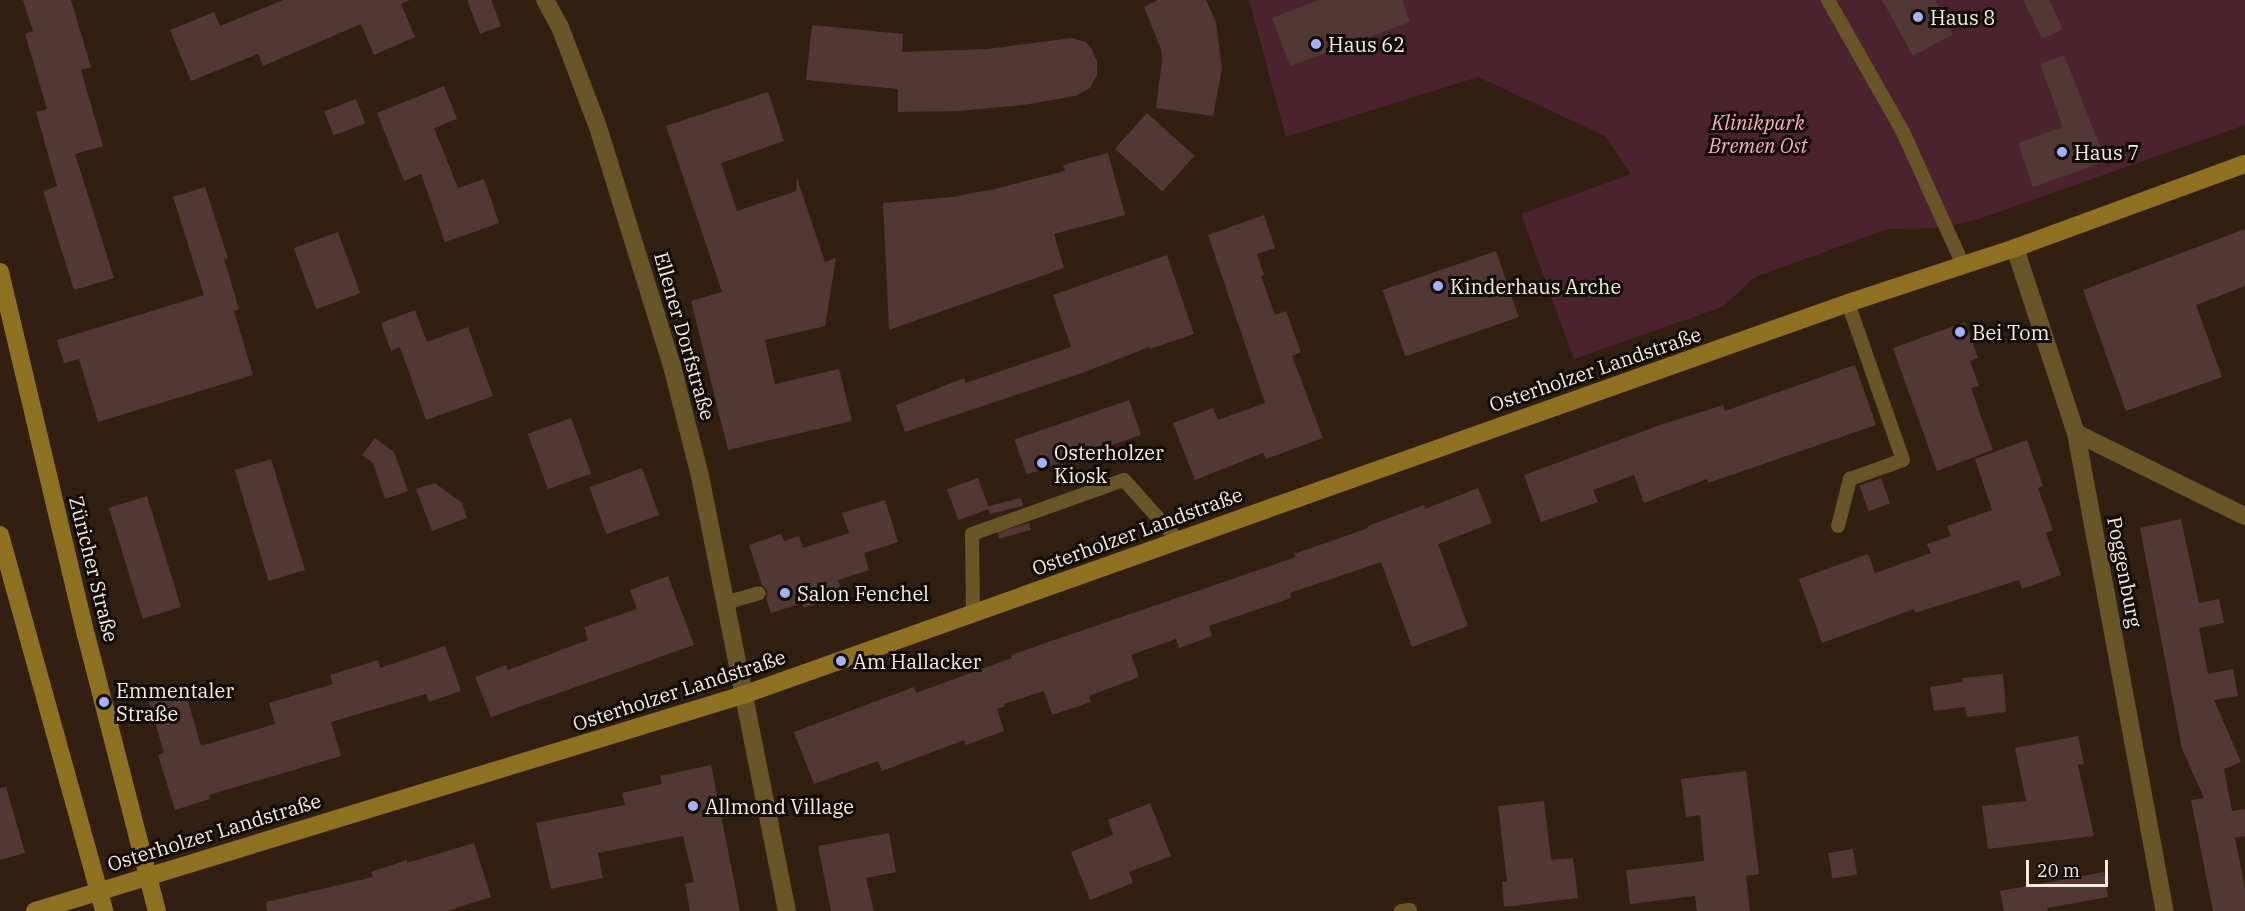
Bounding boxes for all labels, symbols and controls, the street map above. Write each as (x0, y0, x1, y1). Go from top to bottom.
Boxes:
place label: Haus 8 (1930, 5, 1995, 29)
marker: Haus 8 (1911, 10, 1925, 24)
place label: Haus 62 (1328, 32, 1405, 56)
marker: Haus 62 (1309, 37, 1323, 51)
park label: Klinikpark Bremen Ost (1709, 110, 1807, 157)
place label: Haus 7 (2074, 140, 2139, 164)
marker: Haus 7 (2055, 145, 2069, 159)
street label: Ellener Dorfstraße (649, 249, 721, 423)
place label: Kinderhaus Arche (1450, 274, 1621, 298)
marker: Kinderhaus Arche (1431, 279, 1445, 293)
place label: Bei Tom (1972, 320, 2050, 344)
street label: Osterholzer Landstraße (1486, 321, 1704, 417)
marker: Bei Tom (1953, 325, 1967, 339)
place label: Osterholzer Kiosk (1054, 440, 1164, 487)
marker: Osterholzer Kiosk (1035, 456, 1049, 470)
street label: Osterholzer Landstraße (1028, 482, 1246, 580)
street label: Züricher Straße (64, 494, 124, 644)
street label: Poggenburg (2102, 514, 2148, 630)
place label: Salon Fenchel (797, 581, 929, 605)
marker: Salon Fenchel (778, 586, 792, 600)
street label: Osterholzer Landstraße (570, 644, 788, 736)
place label: Am Hallacker (853, 649, 981, 673)
marker: Am Hallacker (834, 654, 848, 668)
place label: Emmentaler Straße (116, 678, 234, 725)
marker: Emmentaler Straße (97, 695, 111, 709)
street label: Osterholzer Landstraße (104, 788, 324, 876)
place label: Allmond Village (705, 794, 854, 818)
marker: Allmond Village (686, 799, 700, 813)
scale bar (2029, 848, 2112, 886)
text: 20 m (2037, 859, 2080, 882)

